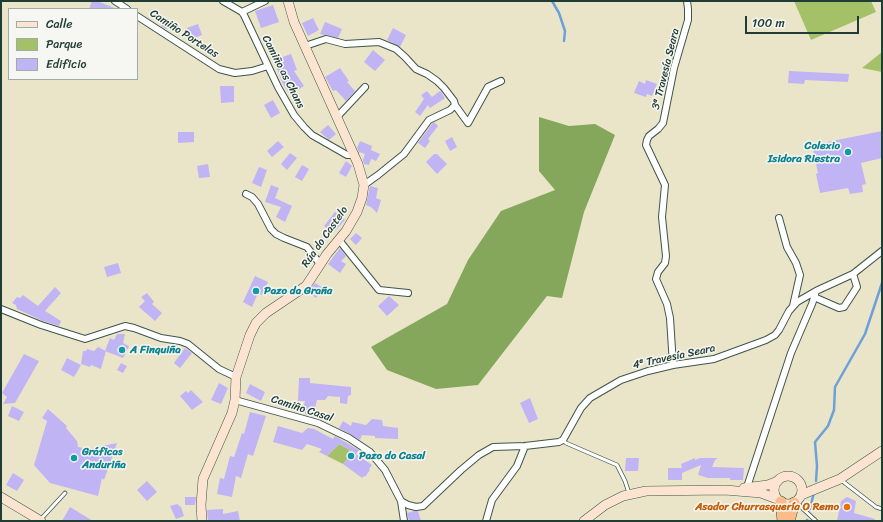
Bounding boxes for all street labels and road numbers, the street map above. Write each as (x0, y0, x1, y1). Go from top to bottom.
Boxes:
street label: Camiño Portelas (147, 7, 221, 61)
street label: 3ª Travesía Seara (650, 27, 682, 111)
street label: Camiño as Chans (259, 33, 307, 111)
street label: Rúa do Castelo (299, 204, 351, 270)
street label: 4ª Travesía Seara (632, 342, 716, 372)
street label: Camiño Casal (269, 393, 335, 425)

